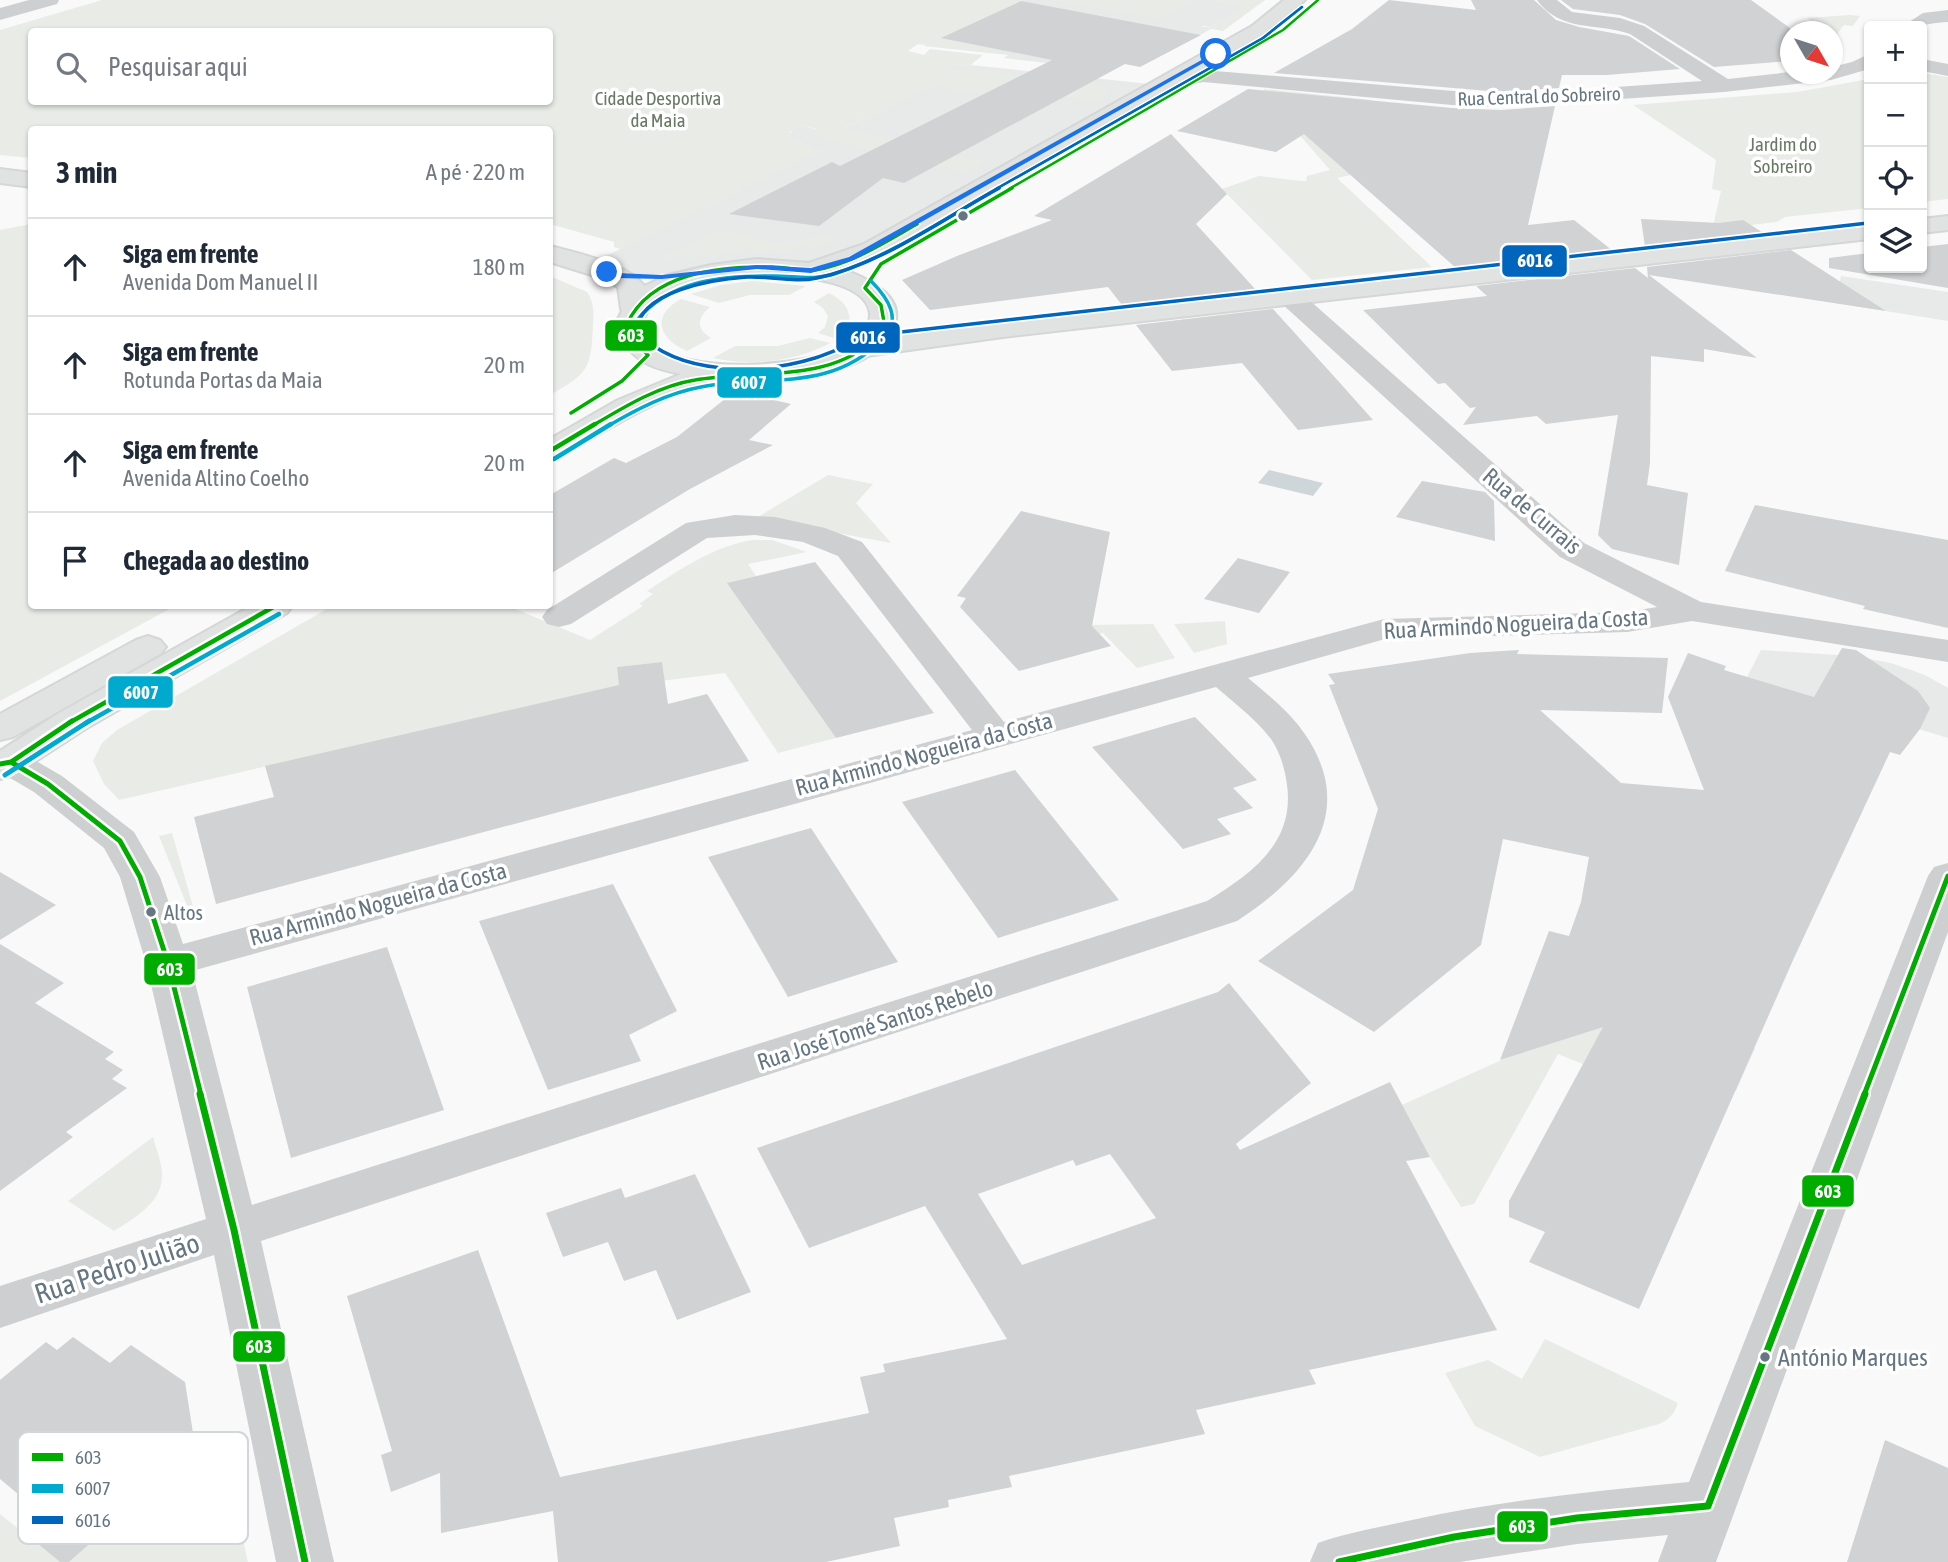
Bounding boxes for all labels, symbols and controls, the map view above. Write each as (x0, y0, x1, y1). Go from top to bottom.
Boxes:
north arrow (1780, 21, 1843, 84)
map controls (1864, 21, 1927, 273)
button: + (1864, 21, 1927, 84)
search box (28, 28, 553, 105)
route start (1200, 38, 1231, 69)
icon: search (52, 48, 90, 86)
text: Pesquisar aqui (108, 52, 248, 82)
street label: Rua Central do Sobreiro (1457, 82, 1621, 110)
button: − (1864, 84, 1927, 147)
park label: Cidade Desportiva da Maia (595, 87, 721, 131)
park label: Jardim do Sobreiro (1749, 133, 1817, 177)
button: locate (1864, 147, 1927, 210)
text: 3 min (56, 155, 117, 189)
text: A pé · 220 m (426, 159, 525, 185)
unlabelled marker (956, 209, 970, 223)
button: layers (1864, 210, 1927, 273)
text: Siga em frente (123, 239, 259, 269)
line badge: 6016 (1501, 244, 1568, 278)
icon: ahead (56, 248, 94, 286)
text: 6016 (1517, 249, 1553, 271)
text: 180 m (473, 254, 525, 280)
route end (591, 256, 622, 287)
text: Avenida Dom Manuel II (123, 269, 318, 295)
line badge: 603 (604, 319, 658, 352)
line badge: 6016 (835, 321, 901, 354)
text: 603 (618, 324, 644, 346)
text: 6016 (850, 326, 886, 348)
text: Siga em frente (123, 337, 259, 367)
icon: ahead (56, 346, 94, 384)
text: 20 m (484, 352, 525, 378)
line badge: 6007 (716, 366, 783, 399)
text: Rotunda Portas da Maia (123, 367, 323, 393)
text: 6007 (731, 371, 767, 393)
text: Siga em frente (123, 435, 259, 465)
icon: ahead (56, 444, 94, 482)
text: 20 m (484, 450, 525, 476)
street label: Rua de Currais (1478, 463, 1586, 559)
text: Avenida Altino Coelho (123, 465, 309, 491)
icon: arrive (56, 542, 94, 580)
text: Chegada ao destino (123, 546, 309, 576)
street label: Rua Armindo Nogueira da Costa (1383, 604, 1649, 644)
line badge: 6007 (107, 675, 174, 709)
text: 6007 (123, 681, 159, 703)
street label: Rua Armindo Nogueira da Costa (793, 707, 1055, 801)
street label: Rua Armindo Nogueira da Costa (247, 857, 509, 951)
place label: Altos (164, 900, 203, 924)
marker: Altos (144, 905, 158, 919)
line badge: 603 (143, 952, 196, 986)
text: 603 (157, 958, 183, 980)
street label: Rua José Tomé Santos Rebelo (754, 975, 996, 1075)
line badge: 603 (1801, 1174, 1855, 1208)
text: 603 (1815, 1180, 1841, 1202)
street label: Rua Pedro Julião (31, 1226, 203, 1310)
line badge: 603 (232, 1330, 286, 1363)
text: 603 (246, 1335, 272, 1357)
place label: António Marques (1778, 1344, 1928, 1371)
marker: António Marques (1758, 1350, 1772, 1364)
legend (18, 1432, 248, 1544)
text: 603 (75, 1446, 102, 1468)
text: 6007 (75, 1477, 111, 1499)
text: 6016 (75, 1509, 111, 1531)
line badge: 603 (1496, 1510, 1549, 1543)
text: 603 (1509, 1515, 1535, 1537)

